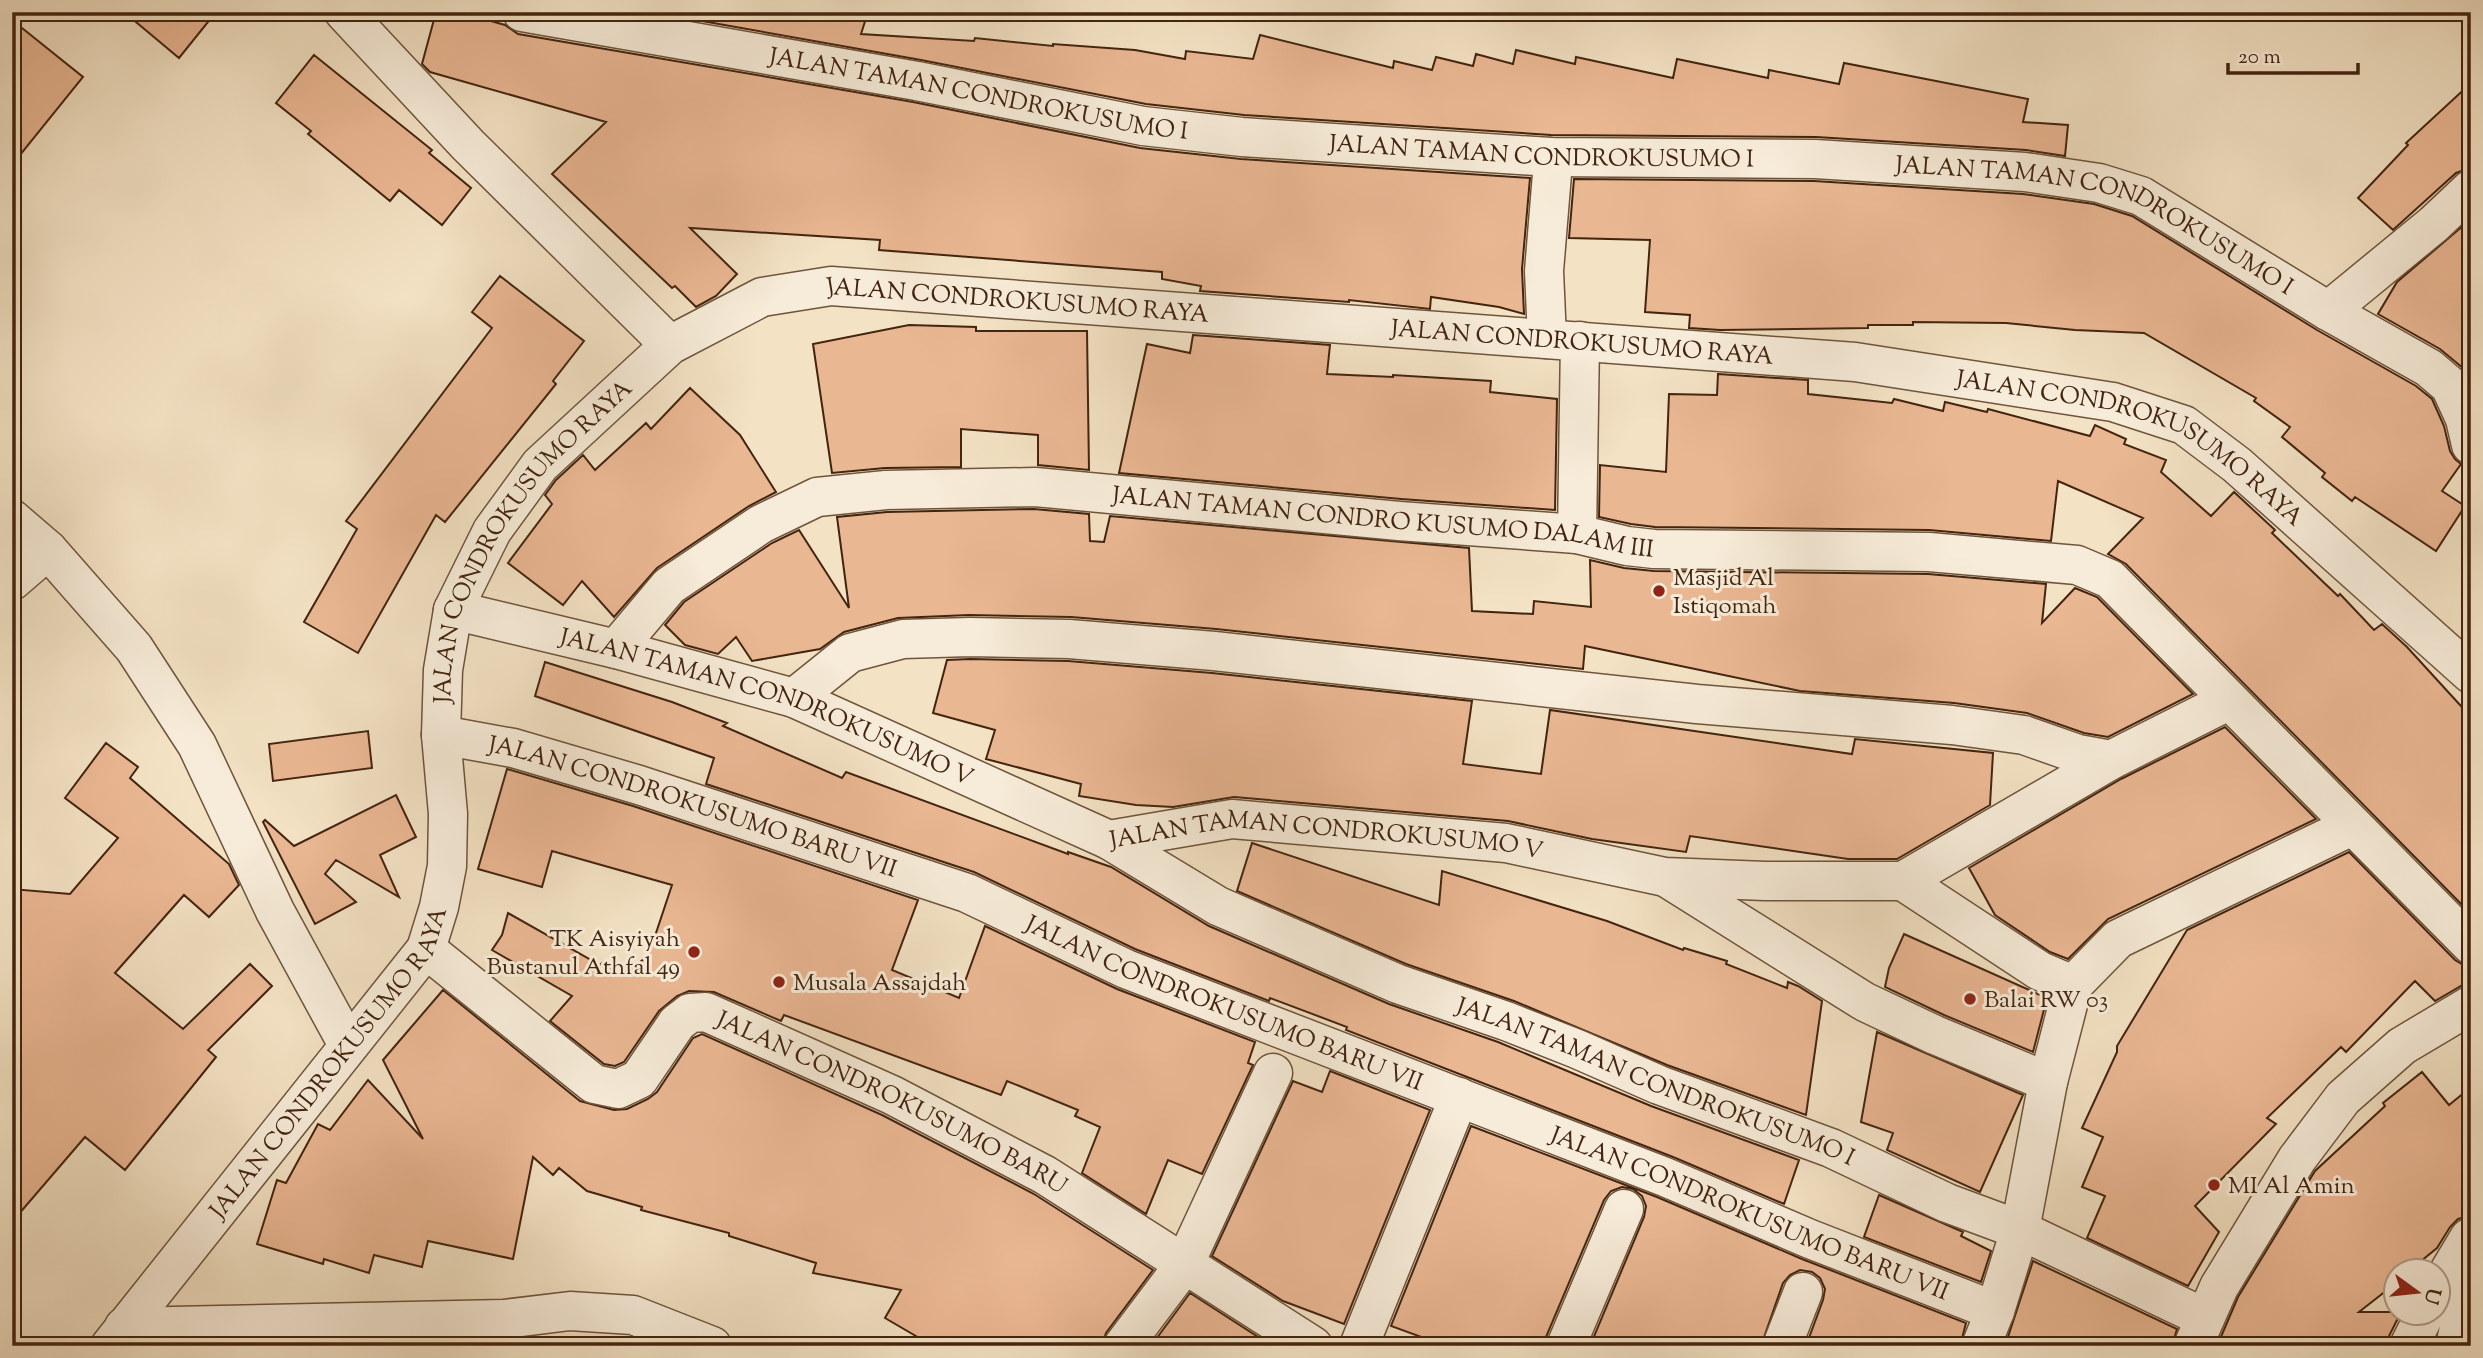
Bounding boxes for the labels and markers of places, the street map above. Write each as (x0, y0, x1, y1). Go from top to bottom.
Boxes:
place label: Masjid Al Istiqomah (1673, 562, 1777, 624)
marker: Masjid Al Istiqomah (1651, 583, 1667, 599)
place label: TK Aisyiyah Bustanul Athfal 49 (487, 923, 680, 985)
marker: TK Aisyiyah Bustanul Athfal 49 (686, 944, 702, 960)
place label: Musala Assajdah (793, 967, 966, 1001)
marker: Musala Assajdah (771, 974, 787, 990)
place label: Balai RW 03 (1984, 984, 2108, 1018)
marker: Balai RW 03 (1962, 991, 1978, 1007)
place label: MI Al Amin (2228, 1170, 2355, 1204)
marker: MI Al Amin (2206, 1177, 2222, 1193)

